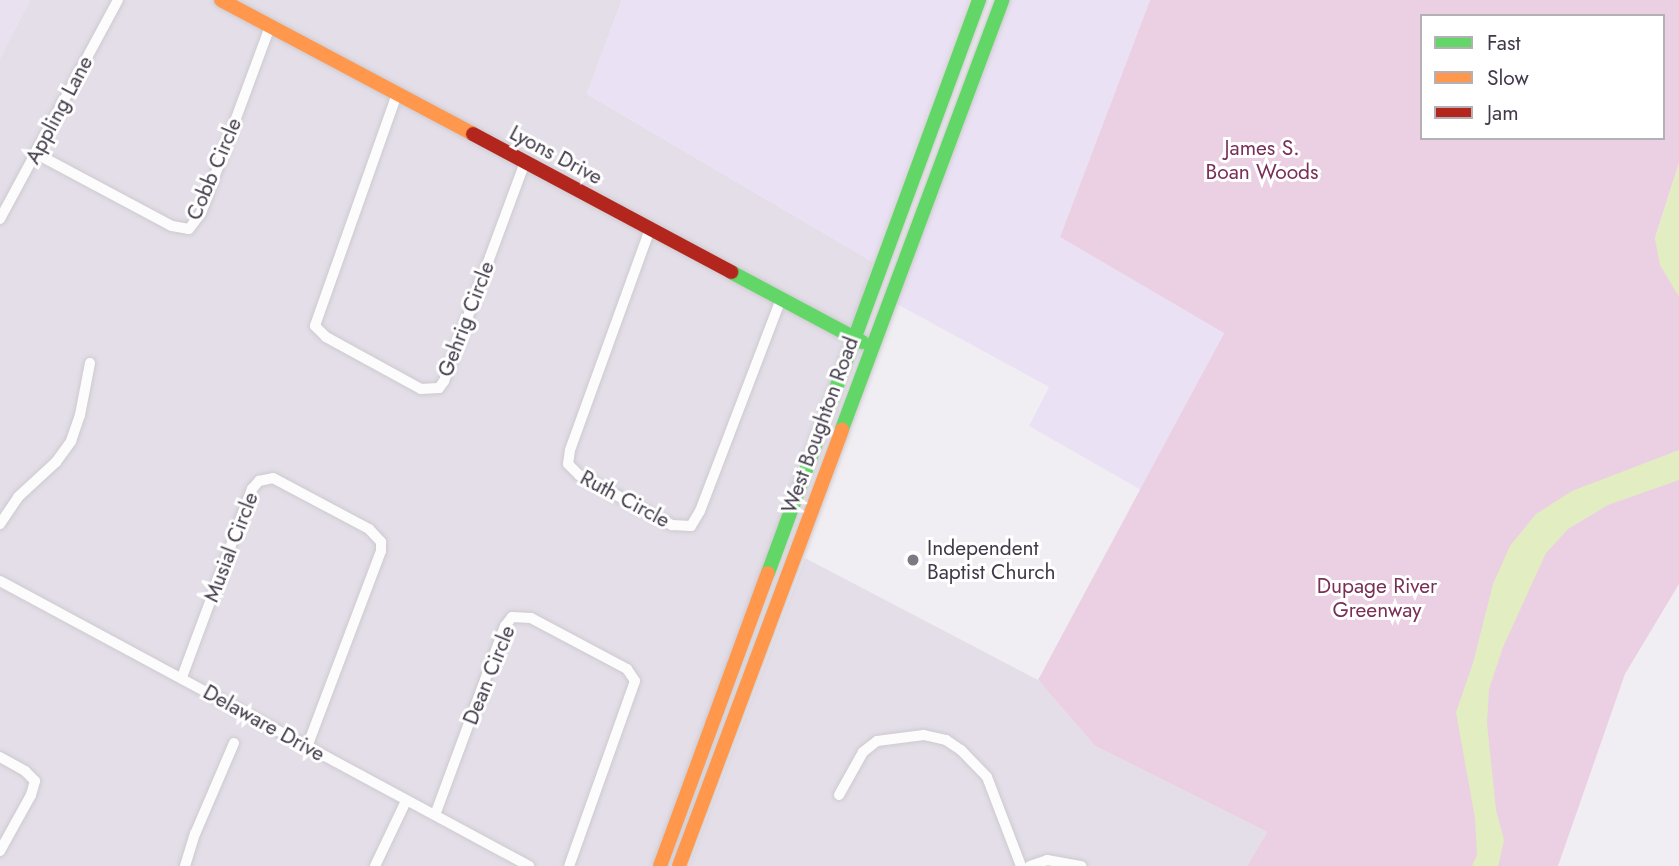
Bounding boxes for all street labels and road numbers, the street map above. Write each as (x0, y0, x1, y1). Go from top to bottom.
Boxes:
street label: Appling Lane (20, 52, 98, 168)
street label: Cobb Circle (181, 114, 247, 224)
street label: Lyons Drive (505, 120, 607, 190)
street label: Gehrig Circle (432, 258, 500, 380)
street label: West Boughton Road (776, 333, 864, 517)
street label: Ruth Circle (576, 465, 674, 533)
street label: Musial Circle (199, 489, 263, 605)
street label: Dean Circle (458, 622, 520, 728)
street label: Delaware Drive (199, 679, 329, 767)

